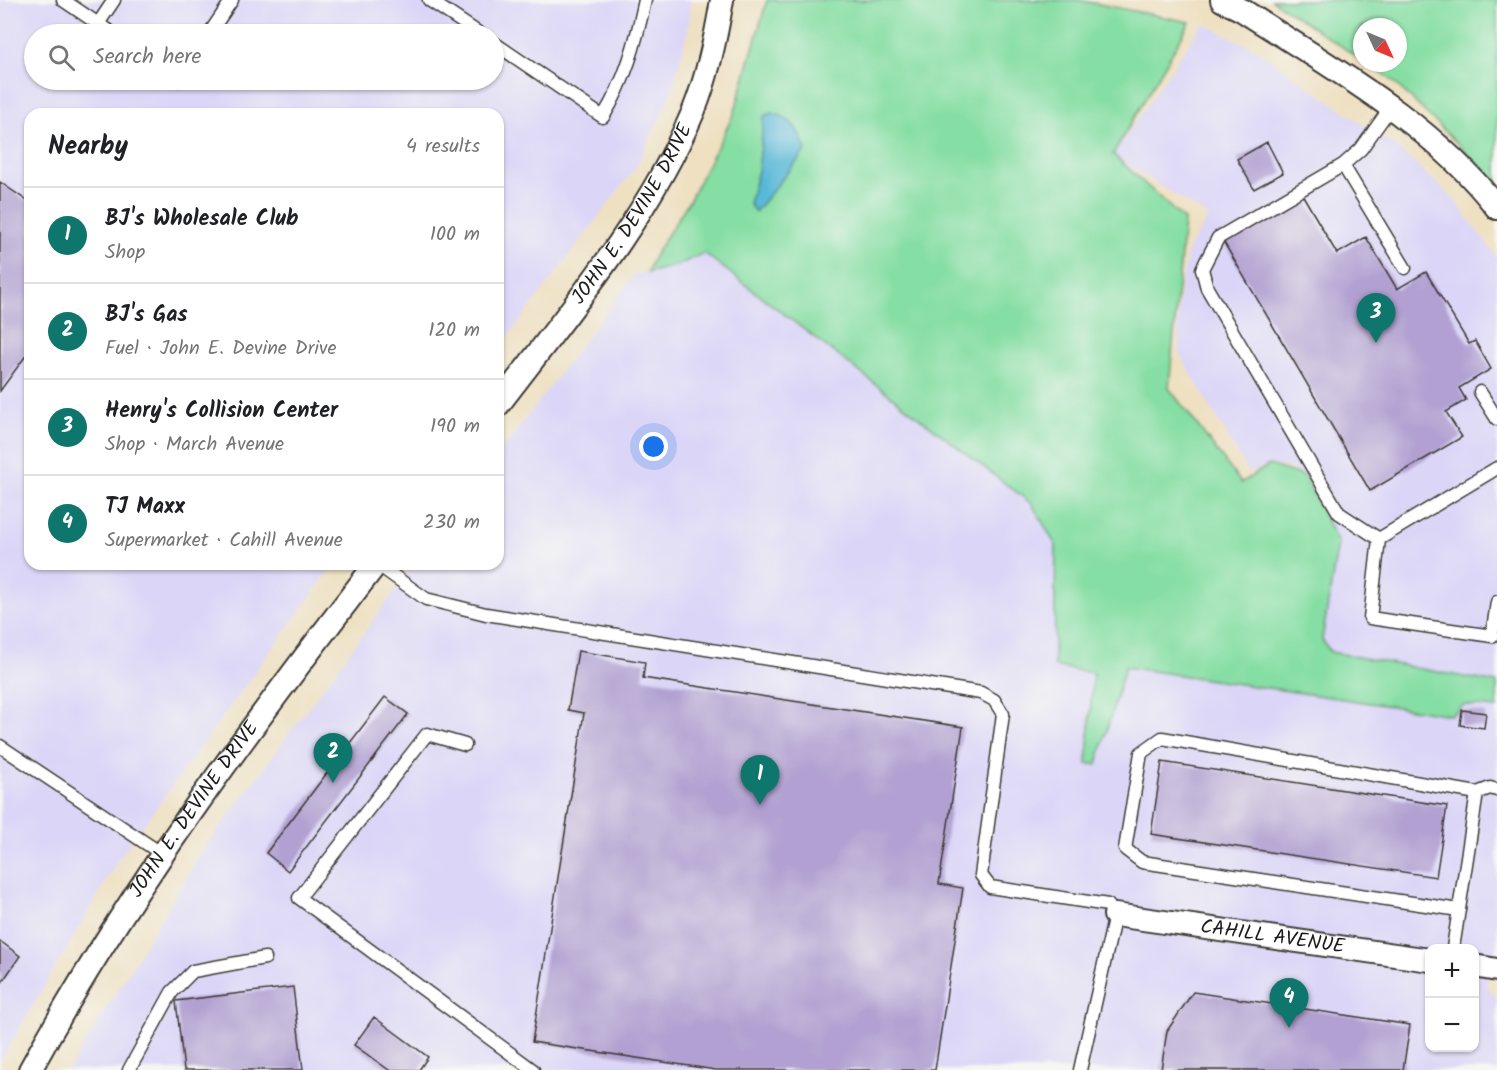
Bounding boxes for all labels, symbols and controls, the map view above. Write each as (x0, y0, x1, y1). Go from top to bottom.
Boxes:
north arrow (1353, 18, 1407, 72)
search box (24, 24, 504, 90)
text: Search here (93, 40, 201, 75)
icon: search (45, 41, 78, 74)
street label: JOHN E. DEVINE DRIVE (564, 117, 702, 312)
text: Nearby (48, 126, 128, 168)
text: 4 results (406, 131, 480, 163)
text: BJ's Wholesale Club (105, 202, 298, 237)
text: 1 (64, 219, 71, 251)
text: 100 m (430, 219, 480, 251)
text: Shop (105, 237, 145, 269)
pin: 3 (1356, 294, 1396, 343)
text: BJ's Gas (105, 298, 188, 333)
text: 2 (62, 315, 73, 347)
text: 120 m (428, 315, 480, 347)
text: Fuel · John E. Devine Drive (105, 333, 337, 365)
text: Henry's Collision Center (105, 394, 338, 429)
text: 3 (62, 411, 73, 443)
text: 190 m (430, 411, 480, 443)
text: Shop · March Avenue (105, 429, 284, 461)
your location (639, 432, 668, 461)
text: TJ Maxx (105, 490, 185, 525)
text: 4 (62, 507, 73, 539)
text: 230 m (423, 507, 480, 539)
text: Supermarket · Cahill Avenue (105, 525, 343, 557)
street label: JOHN E. DEVINE DRIVE (122, 714, 268, 904)
pin: 2 (314, 734, 352, 783)
pin: 1 (740, 756, 780, 805)
street label: CAHILL AVENUE (1198, 911, 1348, 964)
map controls (1425, 944, 1479, 1052)
button: + (1425, 944, 1479, 998)
pin: 4 (1270, 978, 1308, 1028)
button: − (1425, 998, 1479, 1052)

